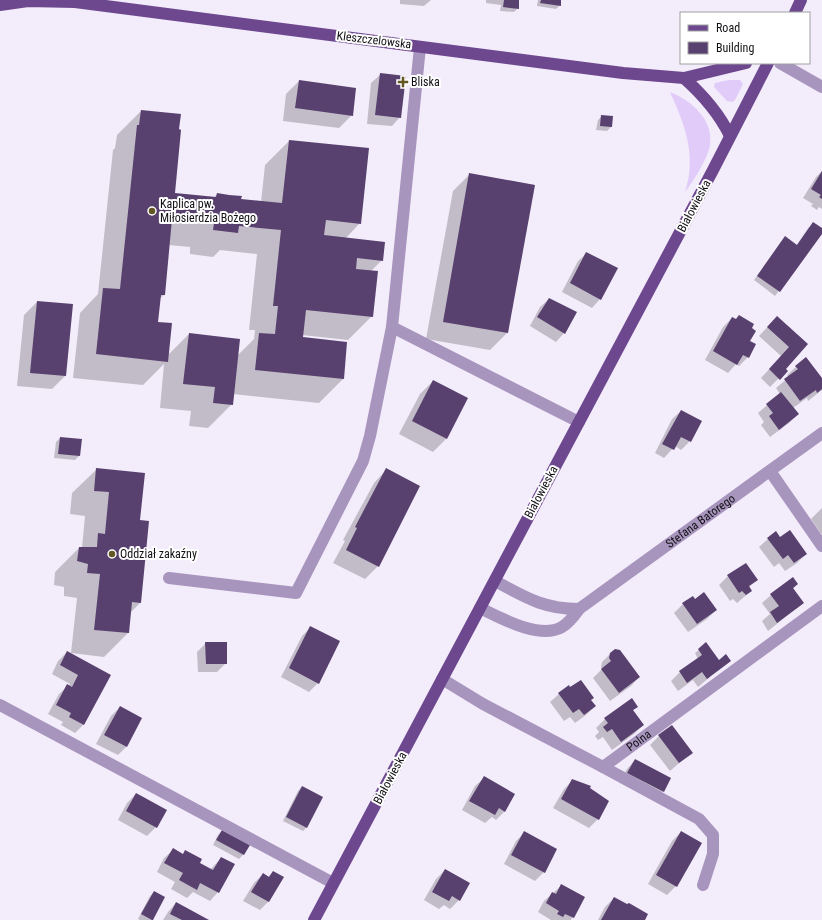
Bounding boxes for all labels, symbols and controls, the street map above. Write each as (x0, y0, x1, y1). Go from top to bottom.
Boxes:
legend (680, 12, 810, 64)
text: Road (716, 21, 740, 35)
street label: Kleszczelowska (336, 28, 412, 52)
text: Building (716, 41, 754, 55)
place label: Bliska (411, 75, 440, 89)
marker: Bliska (398, 77, 408, 87)
street label: Białowieska (674, 177, 714, 234)
place label: Kaplica pw. Miłosierdzia Bożego (160, 197, 256, 225)
marker: Kaplica pw. Miłosierdzia Bożego (147, 206, 157, 216)
street label: Białowieska (521, 463, 561, 520)
street label: Stefana Batorego (663, 491, 738, 551)
place label: Oddział zakaźny (120, 547, 197, 561)
marker: Oddział zakaźny (107, 549, 117, 559)
street label: Polna (624, 727, 654, 754)
street label: Białowieska (370, 749, 410, 806)

